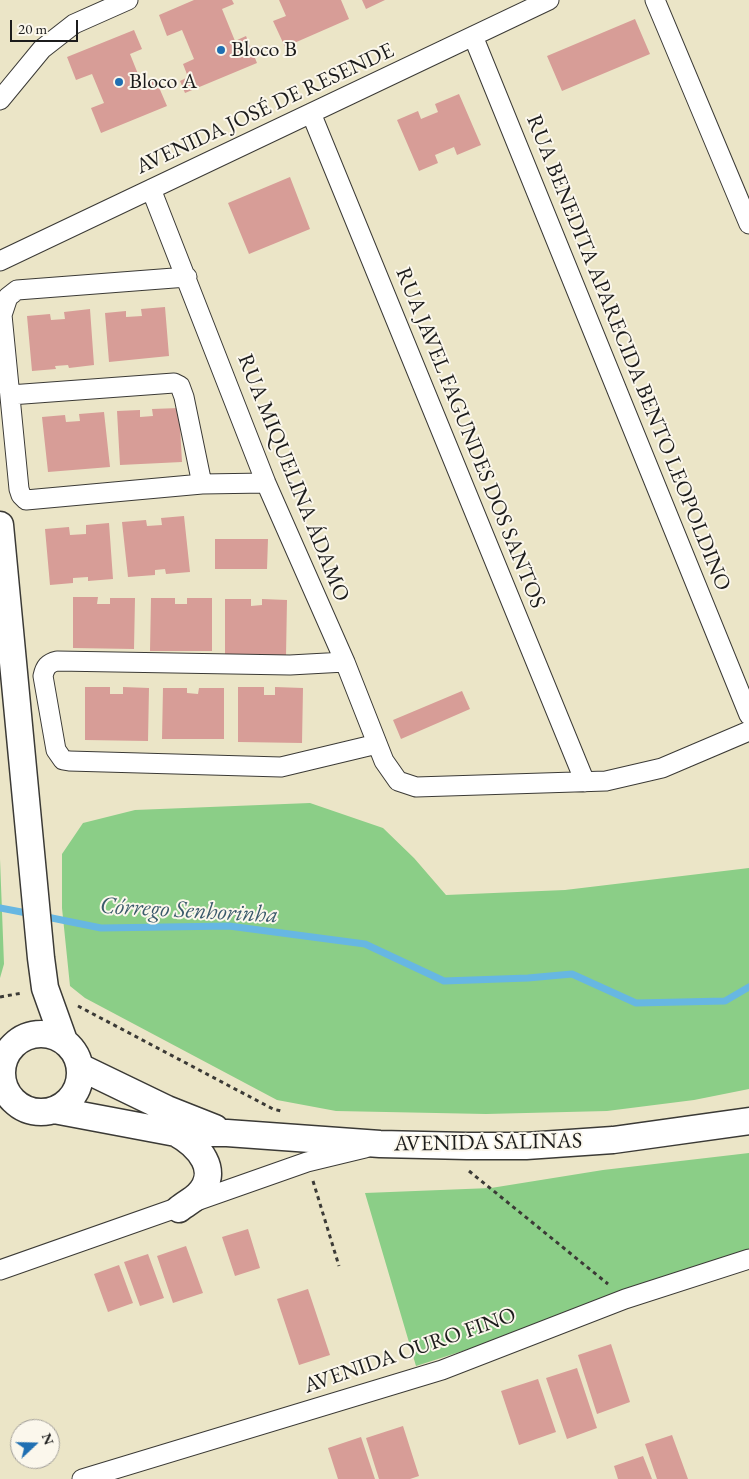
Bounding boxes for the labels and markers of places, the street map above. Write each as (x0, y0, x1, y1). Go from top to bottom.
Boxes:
place label: Bloco B (231, 37, 297, 63)
marker: Bloco B (215, 44, 227, 56)
place label: Bloco A (129, 69, 197, 95)
marker: Bloco A (113, 76, 125, 88)

